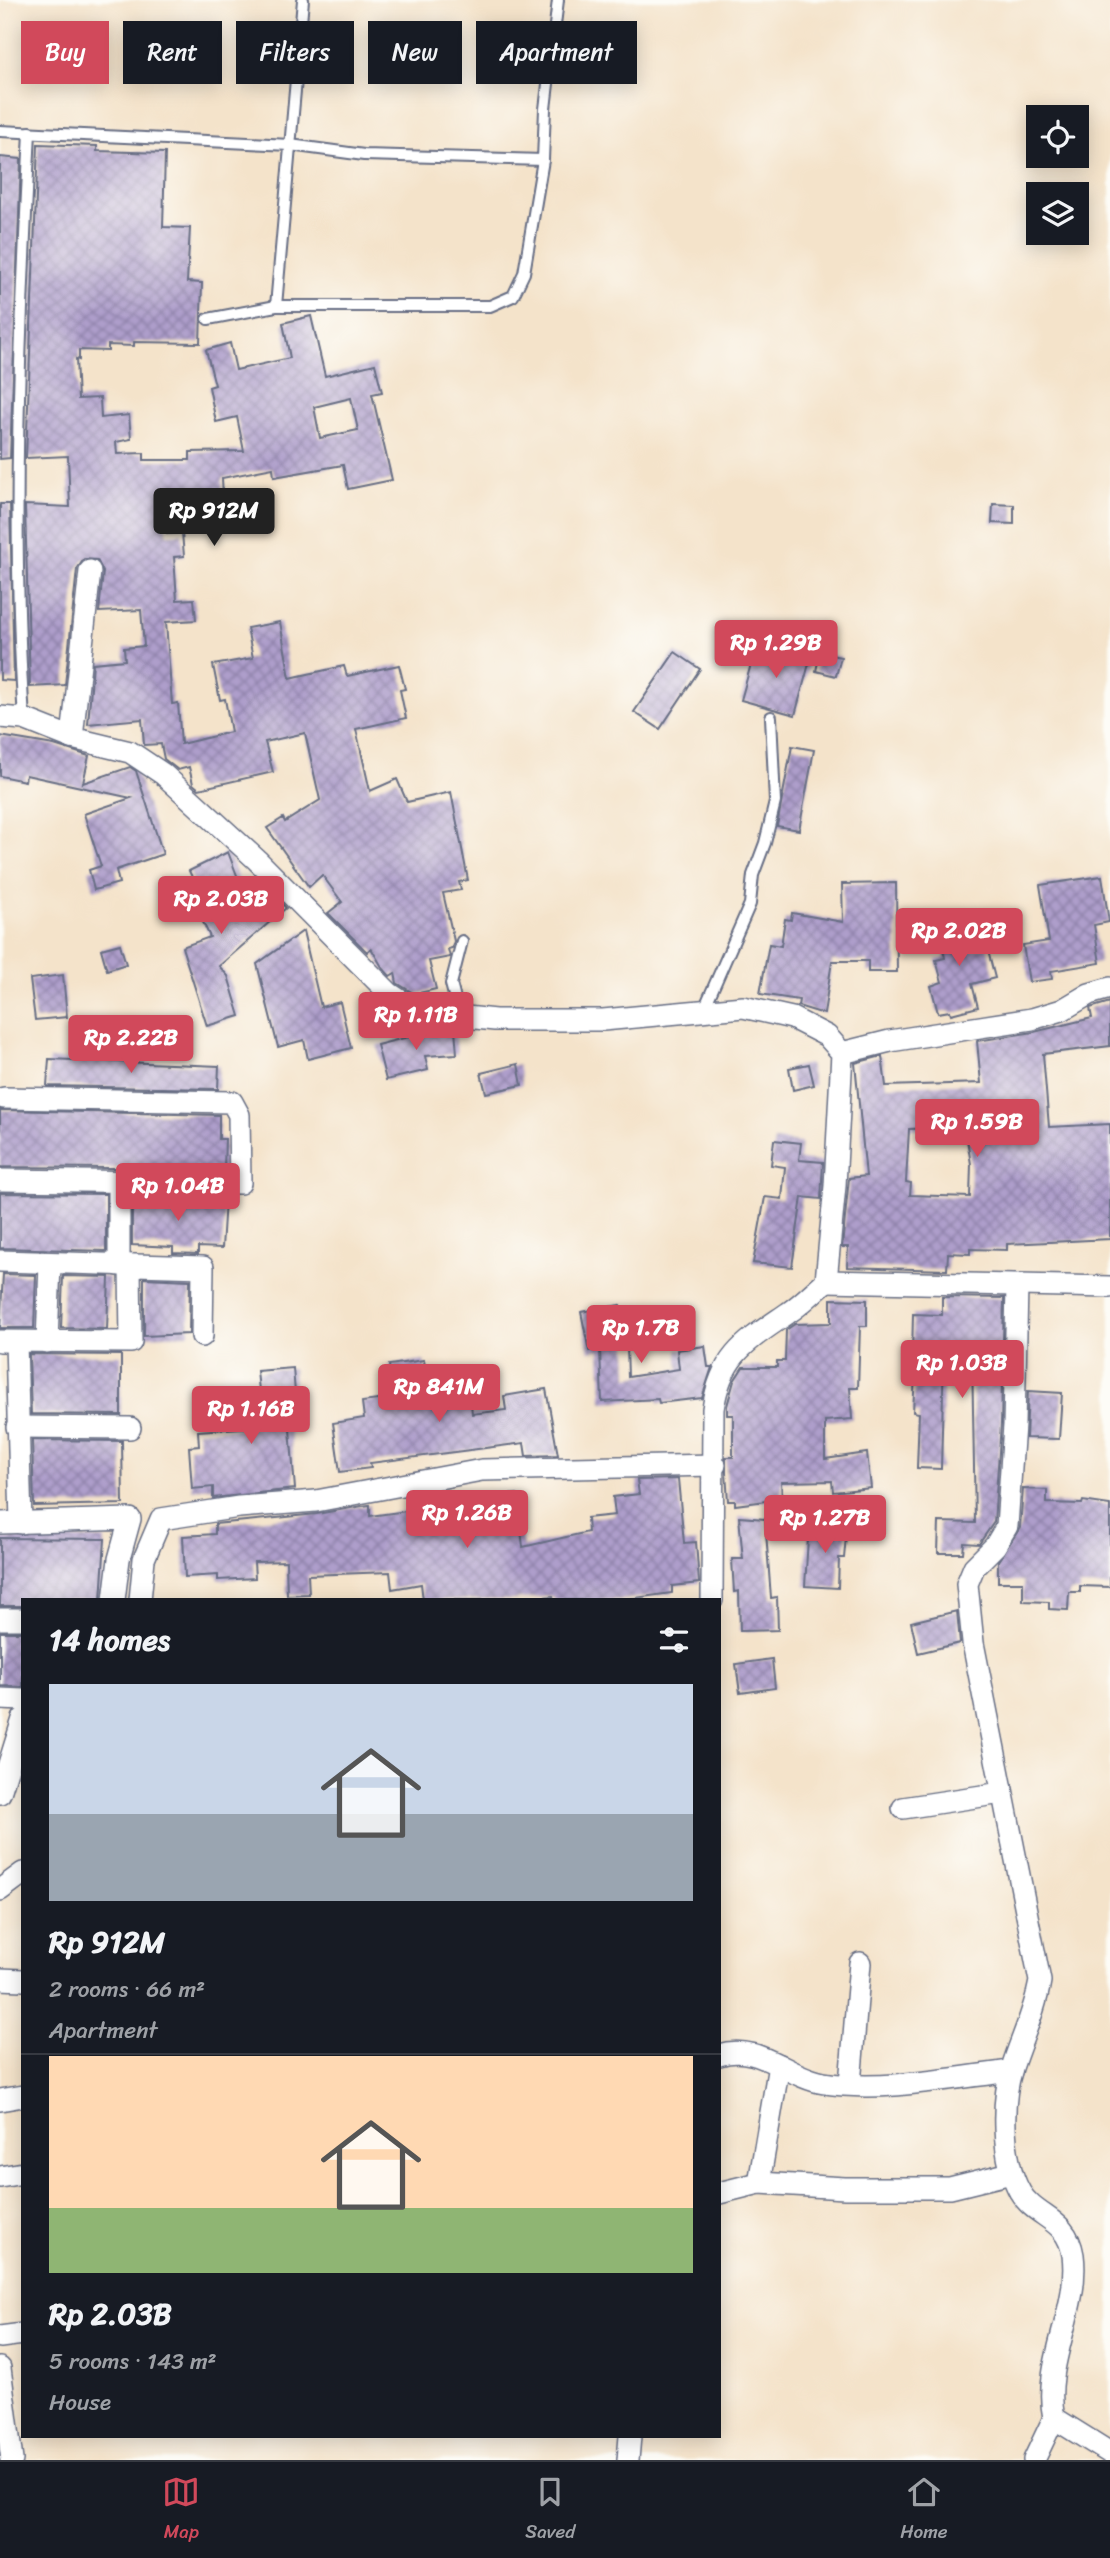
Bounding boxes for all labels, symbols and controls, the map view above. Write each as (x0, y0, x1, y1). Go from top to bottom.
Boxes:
chip: Buy (21, 21, 109, 84)
chip: Rent (123, 21, 222, 84)
chip: Filters (236, 21, 354, 84)
chip: New (368, 21, 462, 84)
chip: Apartment (476, 21, 637, 84)
map controls (1026, 105, 1089, 245)
button: locate (1026, 105, 1089, 168)
button: layers (1026, 182, 1089, 245)
pin: Rp 912M (149, 489, 279, 548)
text: Rp 912M (169, 490, 259, 531)
pin: Rp 1.29B (704, 620, 848, 680)
text: Rp 1.29B (731, 622, 821, 663)
pin: Rp 2.03B (149, 876, 293, 936)
text: Rp 2.03B (174, 878, 268, 919)
pin: Rp 2.02B (887, 908, 1031, 968)
text: Rp 2.02B (912, 910, 1006, 951)
pin: Rp 1.11B (344, 992, 488, 1052)
text: Rp 1.11B (374, 994, 458, 1035)
pin: Rp 2.22B (59, 1016, 203, 1075)
text: Rp 2.22B (84, 1017, 178, 1058)
pin: Rp 1.59B (905, 1100, 1049, 1159)
text: Rp 1.59B (931, 1101, 1023, 1142)
pin: Rp 1.04B (106, 1164, 250, 1223)
text: Rp 1.04B (132, 1165, 224, 1206)
pin: Rp 1.7B (576, 1306, 706, 1365)
text: Rp 1.7B (603, 1307, 679, 1348)
pin: Rp 1.03B (890, 1340, 1034, 1400)
text: Rp 1.03B (917, 1342, 1007, 1383)
pin: Rp 841M (374, 1364, 504, 1424)
text: Rp 841M (394, 1366, 484, 1407)
pin: Rp 1.16B (179, 1386, 323, 1446)
text: Rp 1.16B (208, 1388, 294, 1429)
pin: Rp 1.26B (395, 1490, 539, 1550)
text: Rp 1.26B (422, 1492, 512, 1533)
pin: Rp 1.27B (753, 1496, 897, 1555)
text: Rp 1.27B (780, 1497, 870, 1538)
text: 14 homes (49, 1613, 170, 1667)
icon: filters (655, 1621, 693, 1659)
icon: home (308, 1730, 434, 1856)
text: Rp 912M (49, 1915, 165, 1969)
text: 2 rooms · 66 m² (49, 1969, 205, 2010)
text: Apartment (49, 2010, 158, 2051)
icon: home (308, 2102, 434, 2228)
text: Rp 2.03B (49, 2287, 172, 2341)
text: 5 rooms · 143 m² (49, 2341, 217, 2382)
text: House (49, 2382, 111, 2423)
tab: Map (162, 2473, 200, 2548)
tab: Saved (525, 2473, 575, 2548)
tab: Home (900, 2473, 948, 2548)

